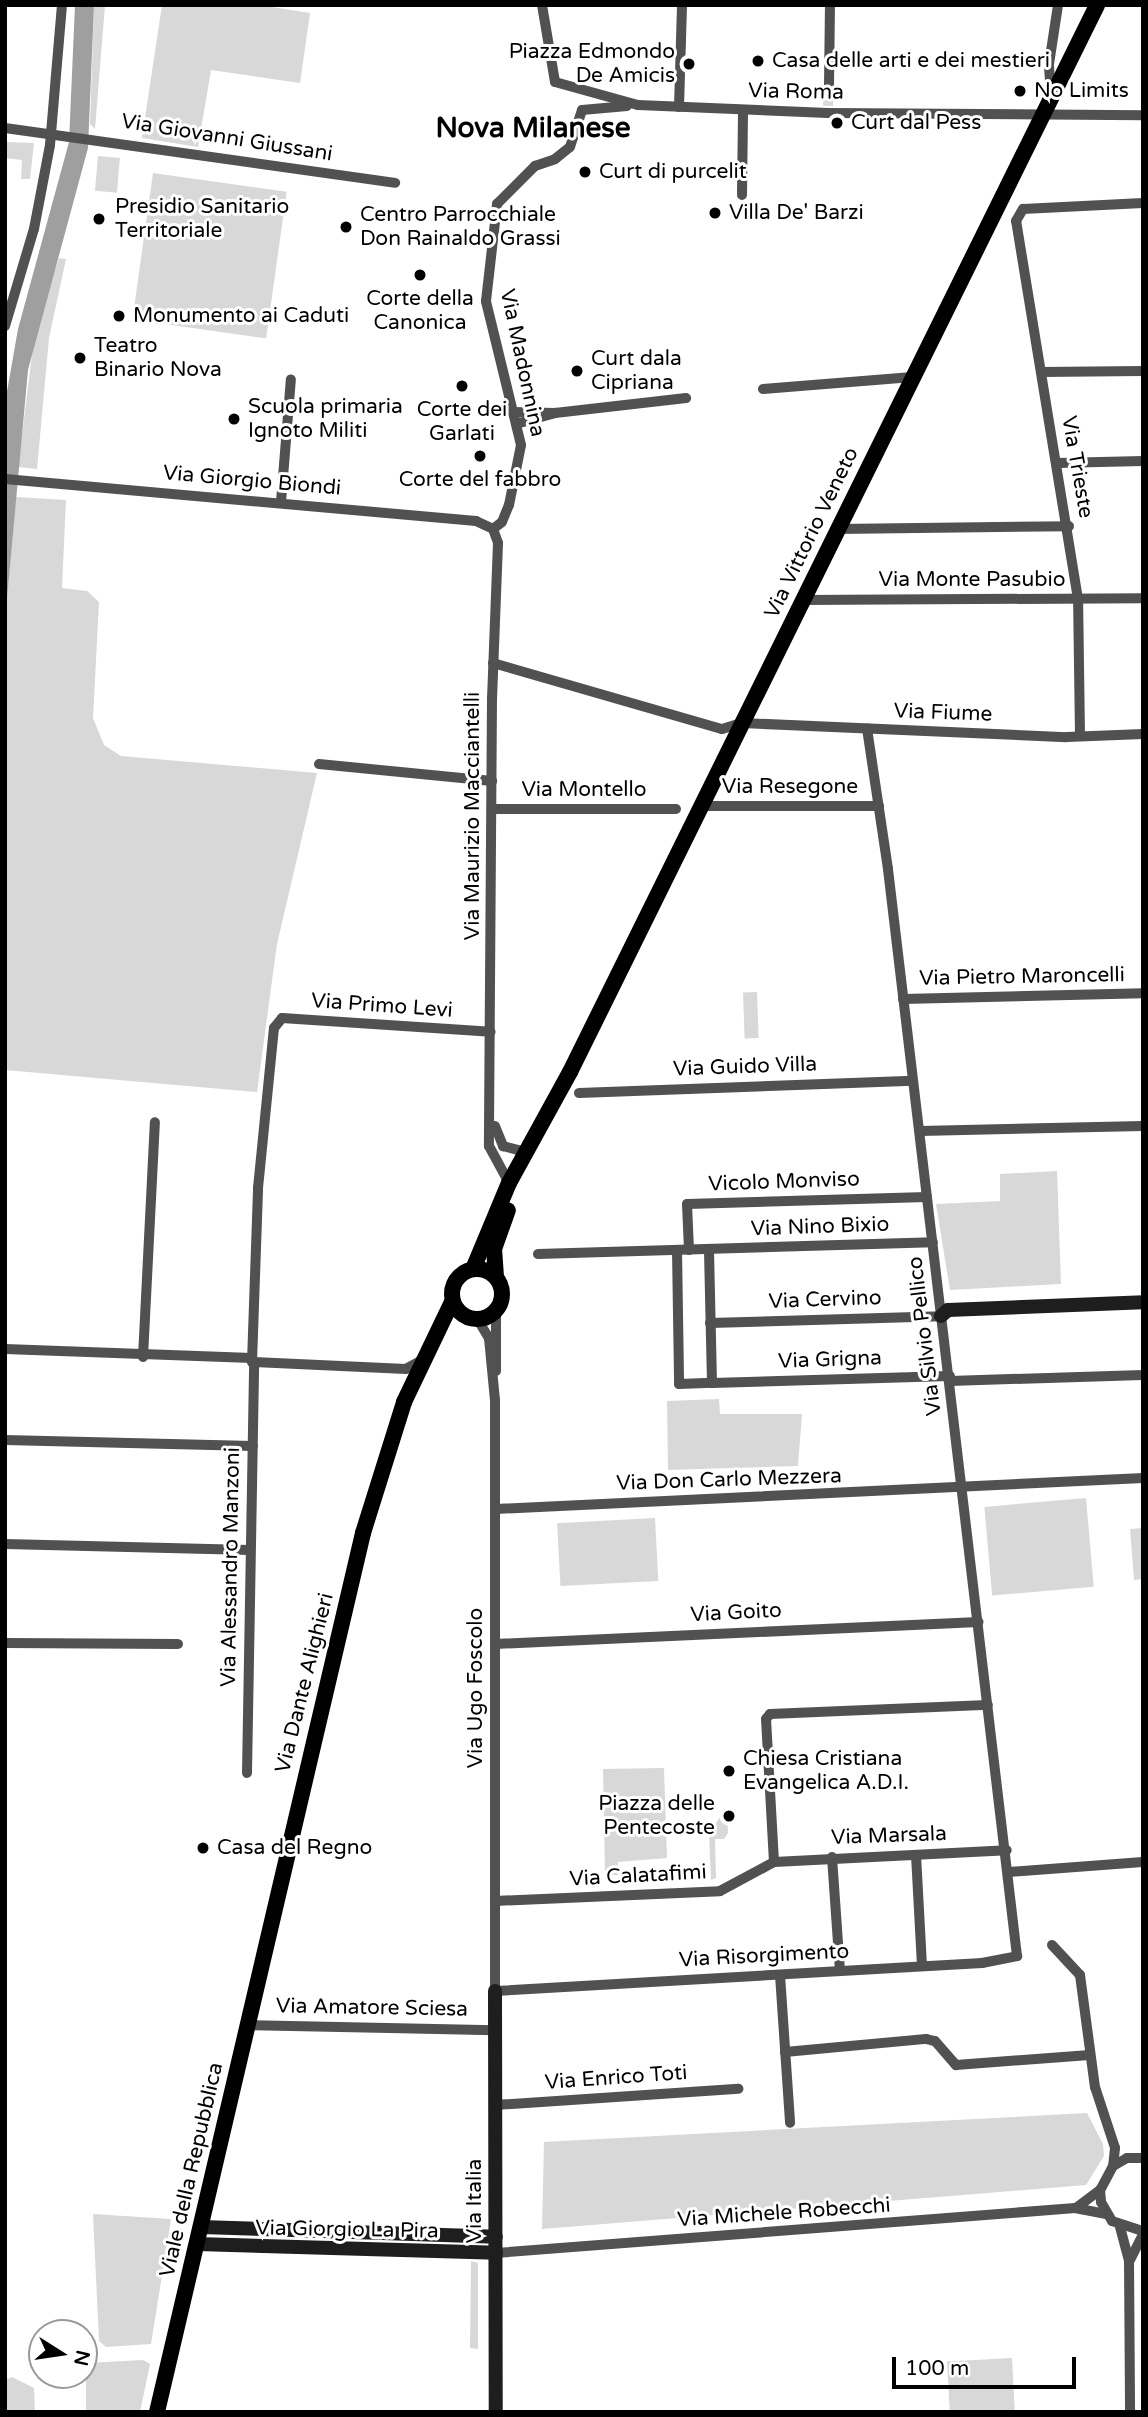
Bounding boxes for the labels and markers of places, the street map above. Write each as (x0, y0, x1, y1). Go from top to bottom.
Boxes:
place label: Piazza Edmondo De Amicis (509, 39, 675, 89)
place label: Casa delle arti e dei mestieri (772, 48, 1050, 74)
marker: Casa delle arti e dei mestieri (750, 53, 766, 69)
marker: Piazza Edmondo De Amicis (681, 56, 697, 72)
place label: No Limits (1034, 78, 1129, 104)
marker: No Limits (1012, 83, 1028, 99)
place label: Curt dal Pess (851, 110, 981, 136)
marker: Curt dal Pess (829, 115, 845, 131)
place label: Curt di purcelit (599, 159, 747, 185)
marker: Curt di purcelit (577, 164, 593, 180)
place label: Presidio Sanitario Territoriale (115, 194, 289, 244)
place label: Villa De' Barzi (729, 200, 864, 226)
place label: Centro Parrocchiale Don Rainaldo Grassi (360, 202, 561, 252)
marker: Villa De' Barzi (707, 205, 723, 221)
marker: Presidio Sanitario Territoriale (89, 209, 109, 229)
marker: Centro Parrocchiale Don Rainaldo Grassi (338, 219, 354, 235)
marker: Corte della Canonica (412, 267, 428, 283)
place label: Corte della Canonica (366, 286, 474, 336)
place label: Monumento ai Caduti (133, 303, 349, 329)
marker: Monumento ai Caduti (111, 308, 127, 324)
place label: Teatro Binario Nova (94, 333, 222, 383)
place label: Curt dala Cipriana (591, 346, 682, 396)
marker: Teatro Binario Nova (72, 350, 88, 366)
marker: Curt dala Cipriana (569, 363, 585, 379)
marker: Corte dei Garlati (454, 378, 470, 394)
place label: Scuola primaria Ignoto Militi (248, 394, 403, 444)
place label: Corte dei Garlati (417, 397, 507, 447)
marker: Scuola primaria Ignoto Militi (226, 411, 242, 427)
marker: Corte del fabbro (472, 448, 488, 464)
place label: Corte del fabbro (399, 467, 561, 493)
place label: Chiesa Cristiana Evangelica A.D.I. (743, 1746, 909, 1796)
marker: Chiesa Cristiana Evangelica A.D.I. (721, 1763, 737, 1779)
place label: Piazza delle Pentecoste (598, 1791, 715, 1841)
marker: Piazza delle Pentecoste (721, 1808, 737, 1824)
place label: Casa del Regno (217, 1835, 372, 1861)
marker: Casa del Regno (195, 1840, 211, 1856)

